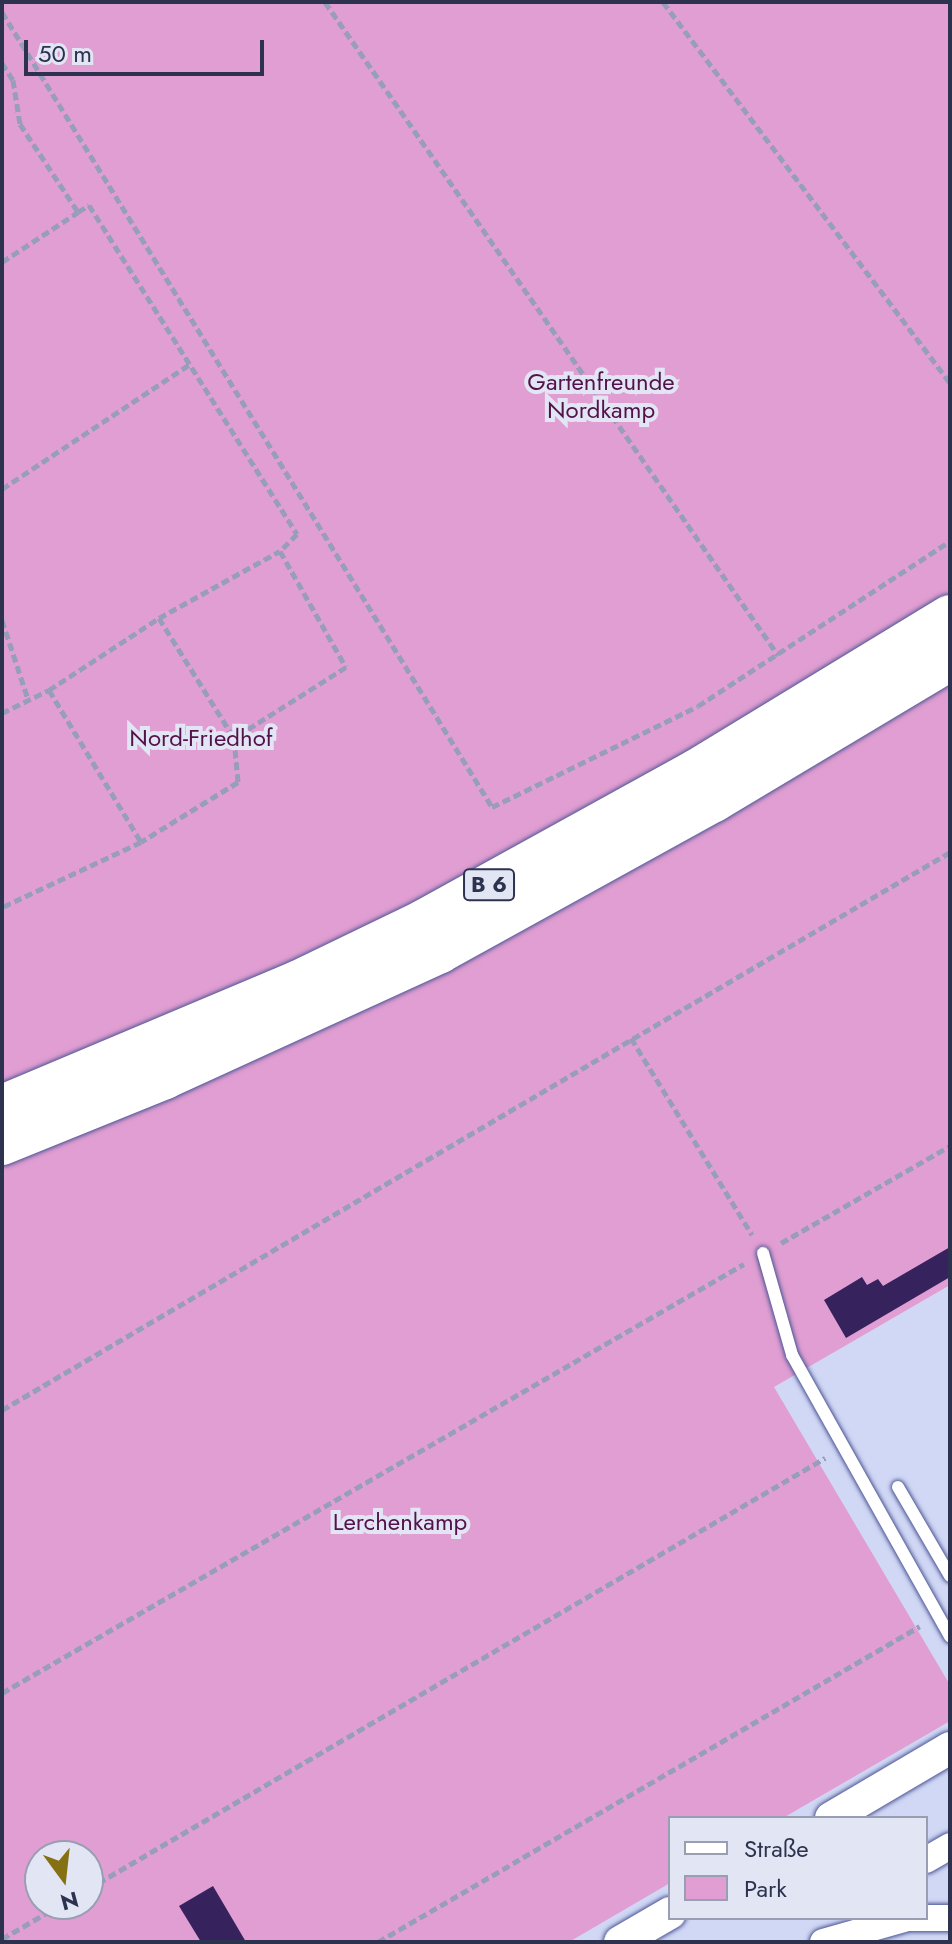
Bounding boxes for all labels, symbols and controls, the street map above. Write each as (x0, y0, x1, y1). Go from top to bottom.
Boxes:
scale bar (28, 24, 268, 74)
text: 50 m (38, 36, 92, 71)
park label: Gartenfreunde Nordkamp (527, 368, 675, 424)
park label: Nord-Friedhof (129, 724, 273, 752)
road number: B 6 (463, 867, 515, 903)
park label: Lerchenkamp (333, 1508, 467, 1536)
legend (668, 1816, 928, 1920)
text: Straße (744, 1831, 809, 1866)
north arrow (24, 1840, 104, 1920)
text: Park (744, 1871, 787, 1906)
text: N (57, 1884, 82, 1919)

